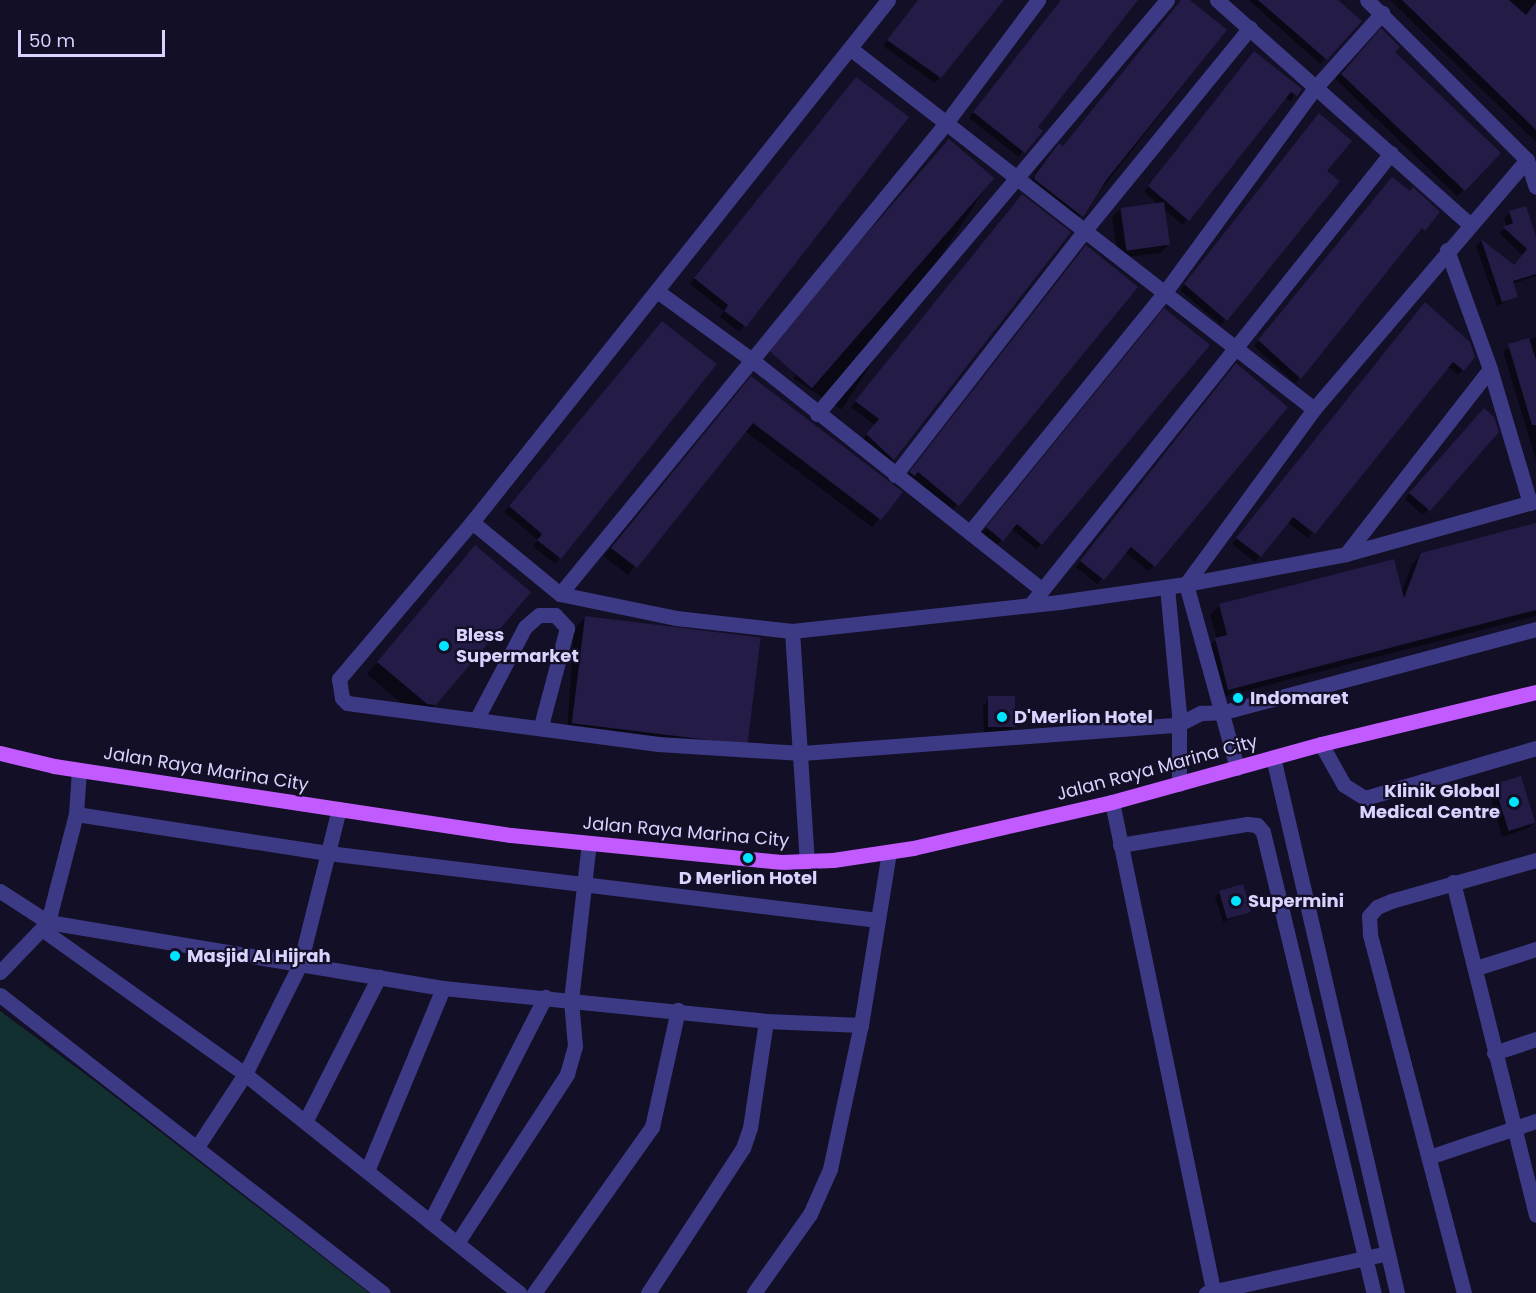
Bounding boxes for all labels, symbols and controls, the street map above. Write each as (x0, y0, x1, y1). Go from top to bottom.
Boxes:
scale bar (21, 18, 168, 56)
text: 50 m (29, 28, 75, 53)
place label: Bless Supermarket (456, 625, 579, 668)
marker: Bless Supermarket (437, 639, 451, 653)
place label: Indomaret (1250, 687, 1349, 709)
marker: Indomaret (1231, 691, 1245, 705)
place label: D'Merlion Hotel (1014, 706, 1153, 728)
marker: D'Merlion Hotel (995, 710, 1009, 724)
street label: Jalan Raya Marina City (1054, 731, 1260, 805)
street label: Jalan Raya Marina City (102, 742, 310, 796)
place label: Klinik Global Medical Centre (1360, 781, 1500, 824)
marker: Klinik Global Medical Centre (1505, 793, 1523, 811)
street label: Jalan Raya Marina City (582, 812, 790, 852)
marker: D Merlion Hotel (741, 851, 755, 865)
place label: D Merlion Hotel (679, 867, 817, 889)
place label: Supermini (1248, 890, 1344, 912)
marker: Supermini (1229, 894, 1243, 908)
place label: Masjid Al Hijrah (187, 945, 331, 967)
marker: Masjid Al Hijrah (168, 949, 182, 963)

